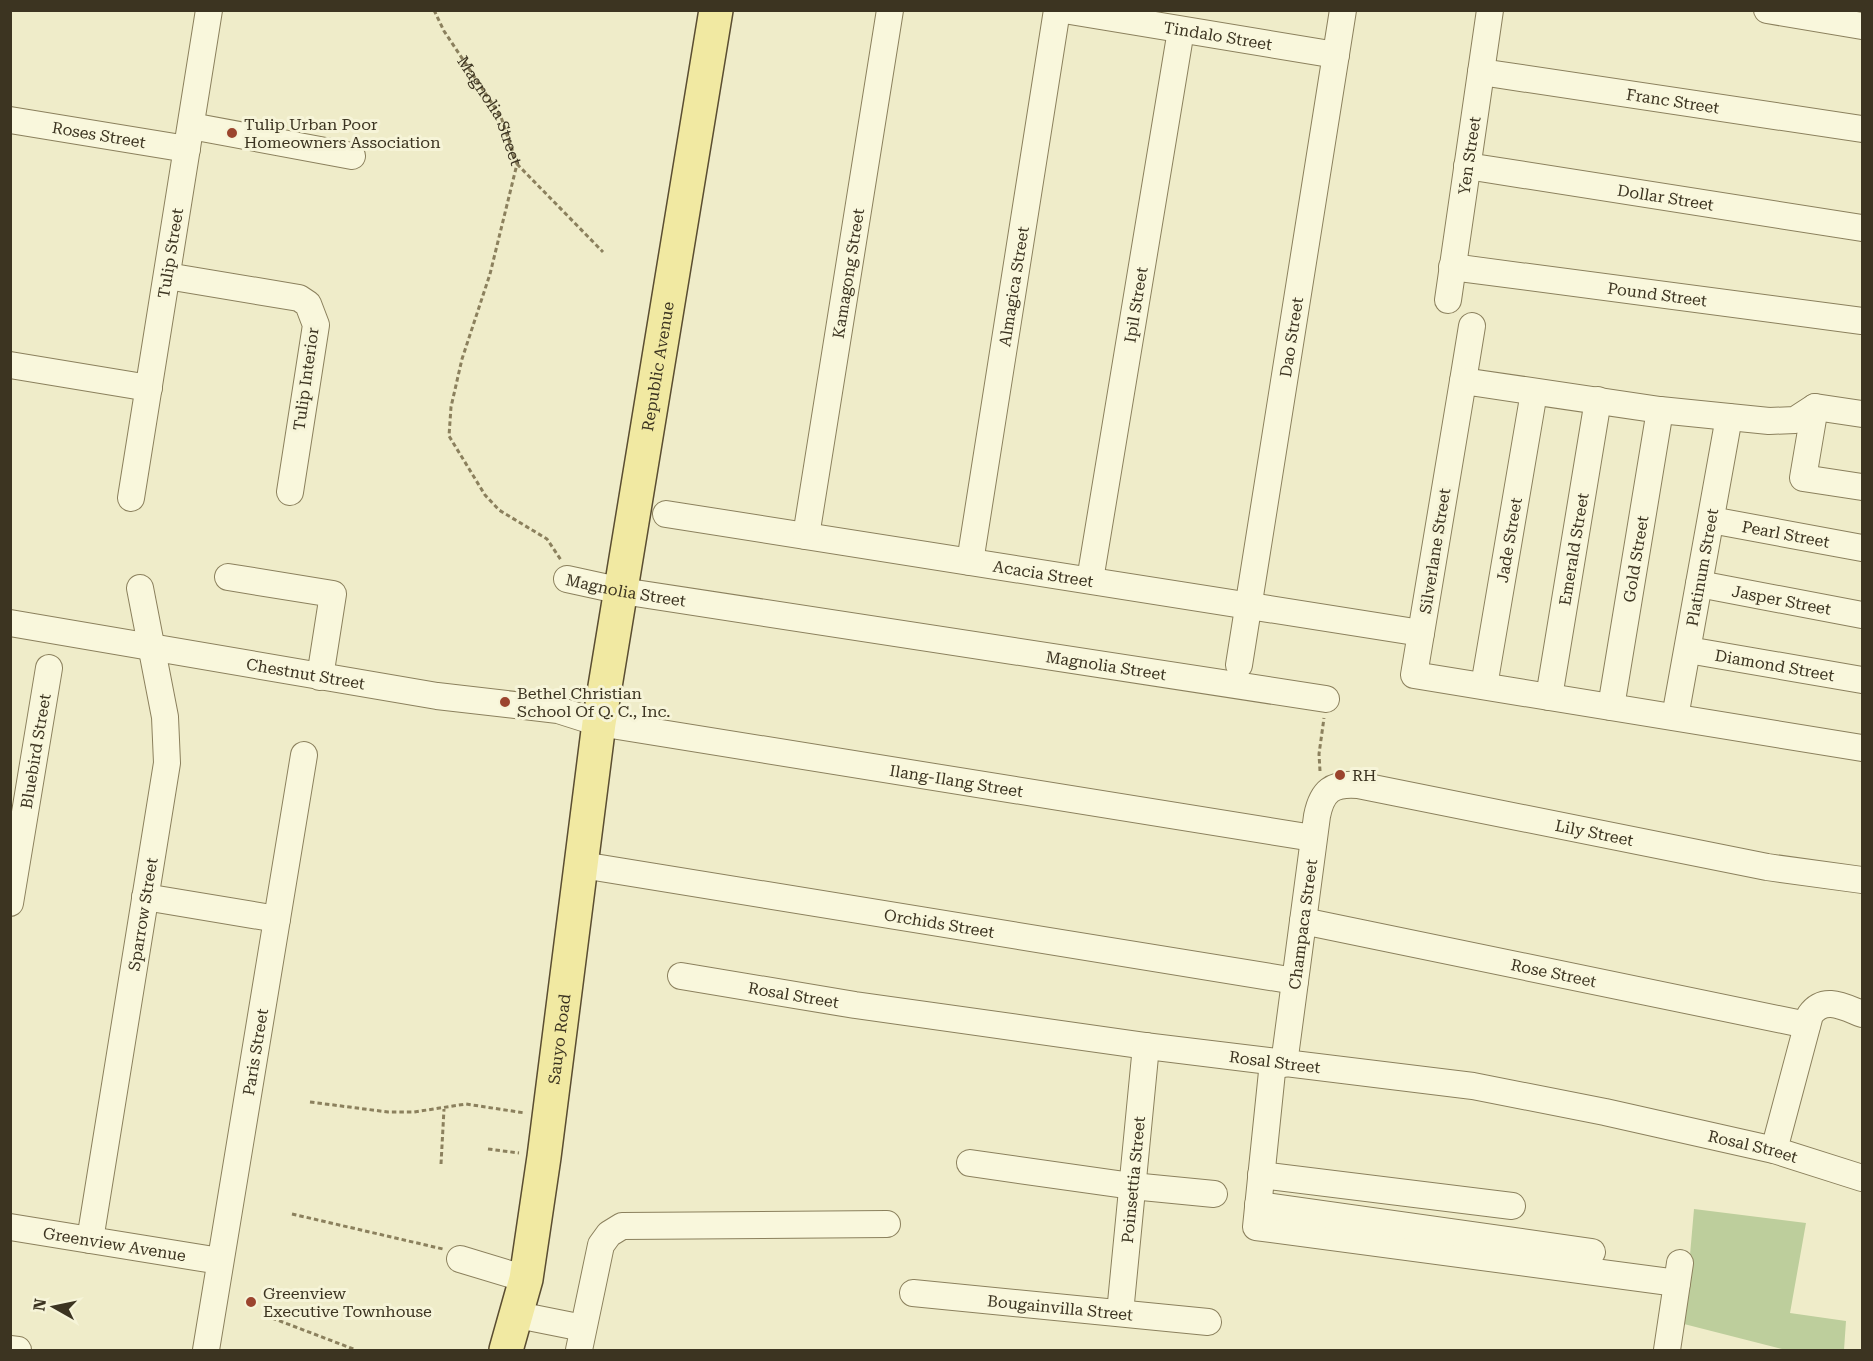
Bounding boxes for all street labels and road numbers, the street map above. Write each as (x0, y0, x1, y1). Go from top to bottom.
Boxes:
street label: Tindalo Street (1162, 17, 1274, 54)
street label: Magnolia Street (454, 52, 526, 168)
street label: Franc Street (1625, 84, 1721, 117)
street label: Yen Street (1454, 115, 1484, 196)
street label: Roses Street (51, 118, 147, 152)
street label: Dollar Street (1616, 180, 1715, 214)
street label: Tulip Street (154, 207, 187, 300)
street label: Kamagong Street (828, 207, 868, 340)
street label: Almagica Street (995, 225, 1032, 348)
street label: Ipil Street (1120, 265, 1151, 344)
street label: Pound Street (1606, 278, 1708, 310)
street label: Dao Street (1275, 296, 1307, 378)
street label: Republic Avenue (638, 300, 678, 432)
street label: Tulip Interior (289, 326, 323, 432)
street label: Silverlane Street (1416, 487, 1454, 615)
street label: Emerald Street (1555, 491, 1592, 607)
street label: Jade Street (1492, 496, 1525, 584)
street label: Platinum Street (1682, 507, 1722, 628)
street label: Gold Street (1619, 514, 1652, 604)
street label: Pearl Street (1740, 516, 1831, 551)
street label: Acacia Street (992, 556, 1095, 591)
street label: Magnolia Street (564, 570, 687, 610)
street label: Jasper Street (1730, 581, 1833, 618)
street label: Diamond Street (1713, 645, 1836, 685)
street label: Magnolia Street (1044, 647, 1168, 684)
street label: Chestnut Street (245, 654, 367, 693)
street label: Bluebird Street (16, 692, 54, 810)
street label: Ilang-Ilang Street (888, 760, 1025, 801)
street label: Lily Street (1554, 815, 1635, 850)
street label: Sparrow Street (124, 856, 161, 972)
street label: Champaca Street (1285, 858, 1321, 991)
street label: Orchids Street (883, 905, 996, 941)
street label: Rose Street (1509, 955, 1598, 991)
street label: Rosal Street (747, 978, 840, 1012)
street label: Sauyo Road (544, 993, 574, 1085)
street label: Paris Street (239, 1007, 272, 1097)
street label: Rosal Street (1228, 1047, 1322, 1077)
street label: Poinsettia Street (1117, 1115, 1149, 1244)
street label: Rosal Street (1706, 1126, 1800, 1166)
street label: Greenview Avenue (42, 1223, 188, 1265)
street label: Bougainvilla Street (987, 1291, 1134, 1324)

